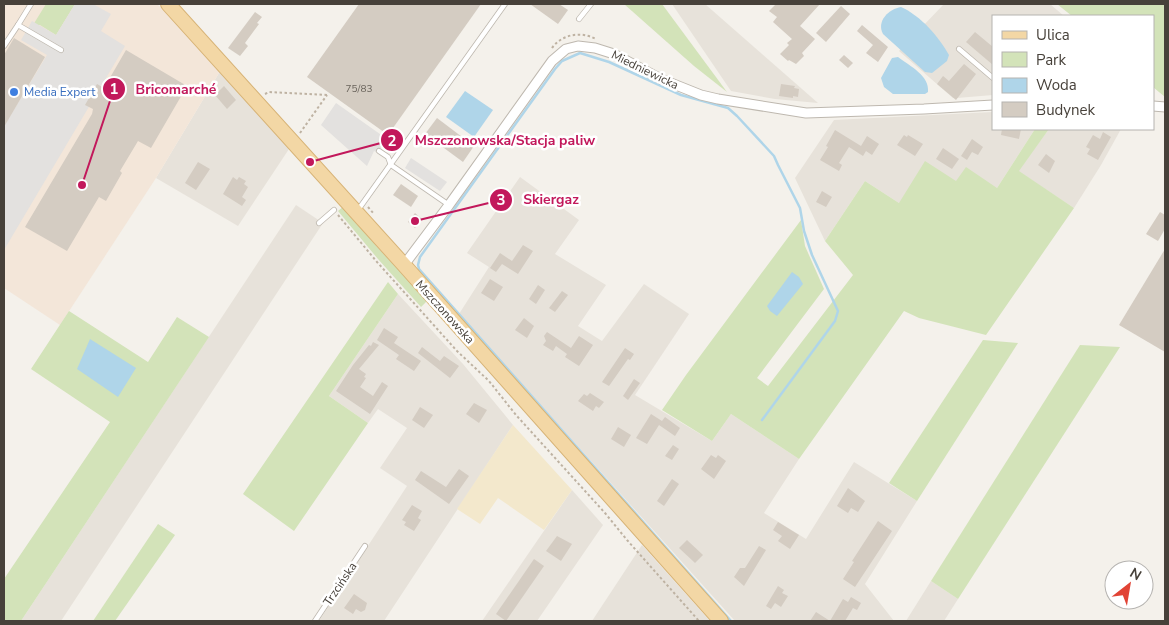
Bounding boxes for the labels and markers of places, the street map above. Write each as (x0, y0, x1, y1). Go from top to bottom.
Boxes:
callout: Bricomarché (101, 74, 227, 103)
place label: Media Expert (24, 84, 96, 100)
marker: Media Expert (8, 86, 20, 98)
callout: Mszczonowska/Stacja paliw (379, 126, 605, 155)
callout: Skiergaz (488, 185, 589, 214)

